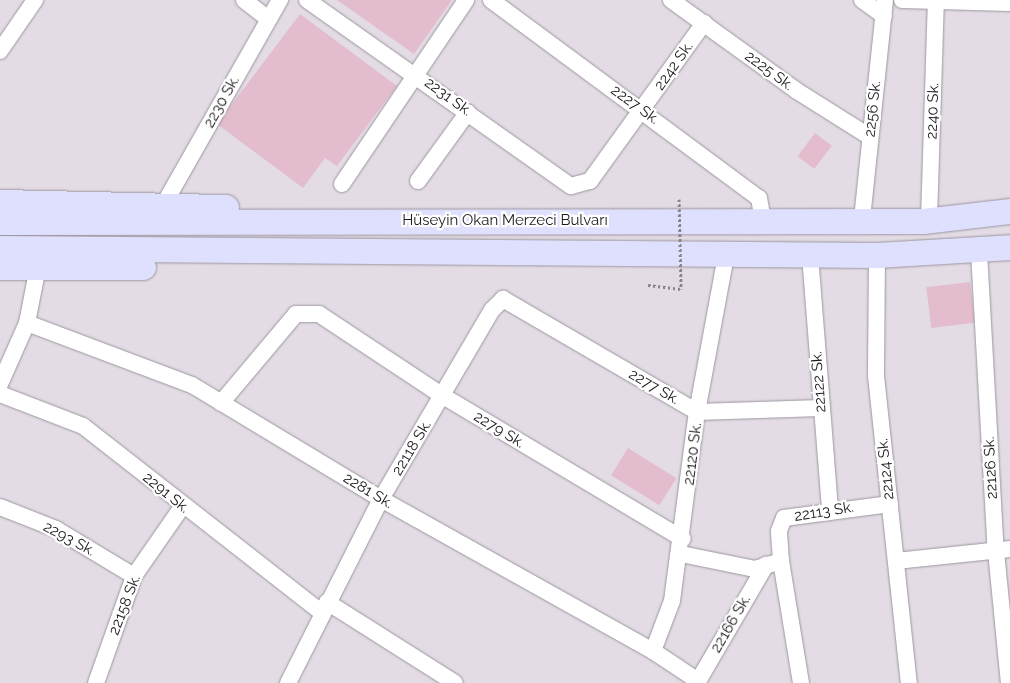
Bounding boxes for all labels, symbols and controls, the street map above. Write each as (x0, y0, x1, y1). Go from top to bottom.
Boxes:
street label: 2242 Sk. (651, 38, 697, 94)
street label: 2225 Sk. (741, 47, 797, 95)
street label: 2230 Sk. (200, 73, 244, 131)
street label: 2231 Sk. (421, 74, 475, 120)
street label: 2256 Sk. (861, 80, 885, 138)
street label: 2227 Sk. (607, 82, 663, 128)
street label: 2240 Sk. (923, 82, 943, 140)
street label: Hüseyin Okan Merzeci Bulvarı (402, 212, 608, 230)
street label: 22122 Sk. (808, 351, 830, 413)
street label: 2277 Sk. (626, 365, 682, 409)
street label: 2279 Sk. (470, 408, 528, 452)
street label: 22118 Sk. (389, 417, 435, 479)
street label: 22120 Sk. (680, 422, 706, 486)
street label: 22126 Sk. (980, 436, 1002, 500)
street label: 22124 Sk. (874, 437, 898, 501)
street label: 2291 Sk. (139, 469, 193, 517)
street label: 2281 Sk. (340, 469, 396, 513)
street label: 22113 Sk. (793, 498, 855, 526)
street label: 2293 Sk. (40, 518, 98, 560)
street label: 22158 Sk. (105, 572, 145, 638)
street label: 22166 Sk. (707, 592, 755, 656)

